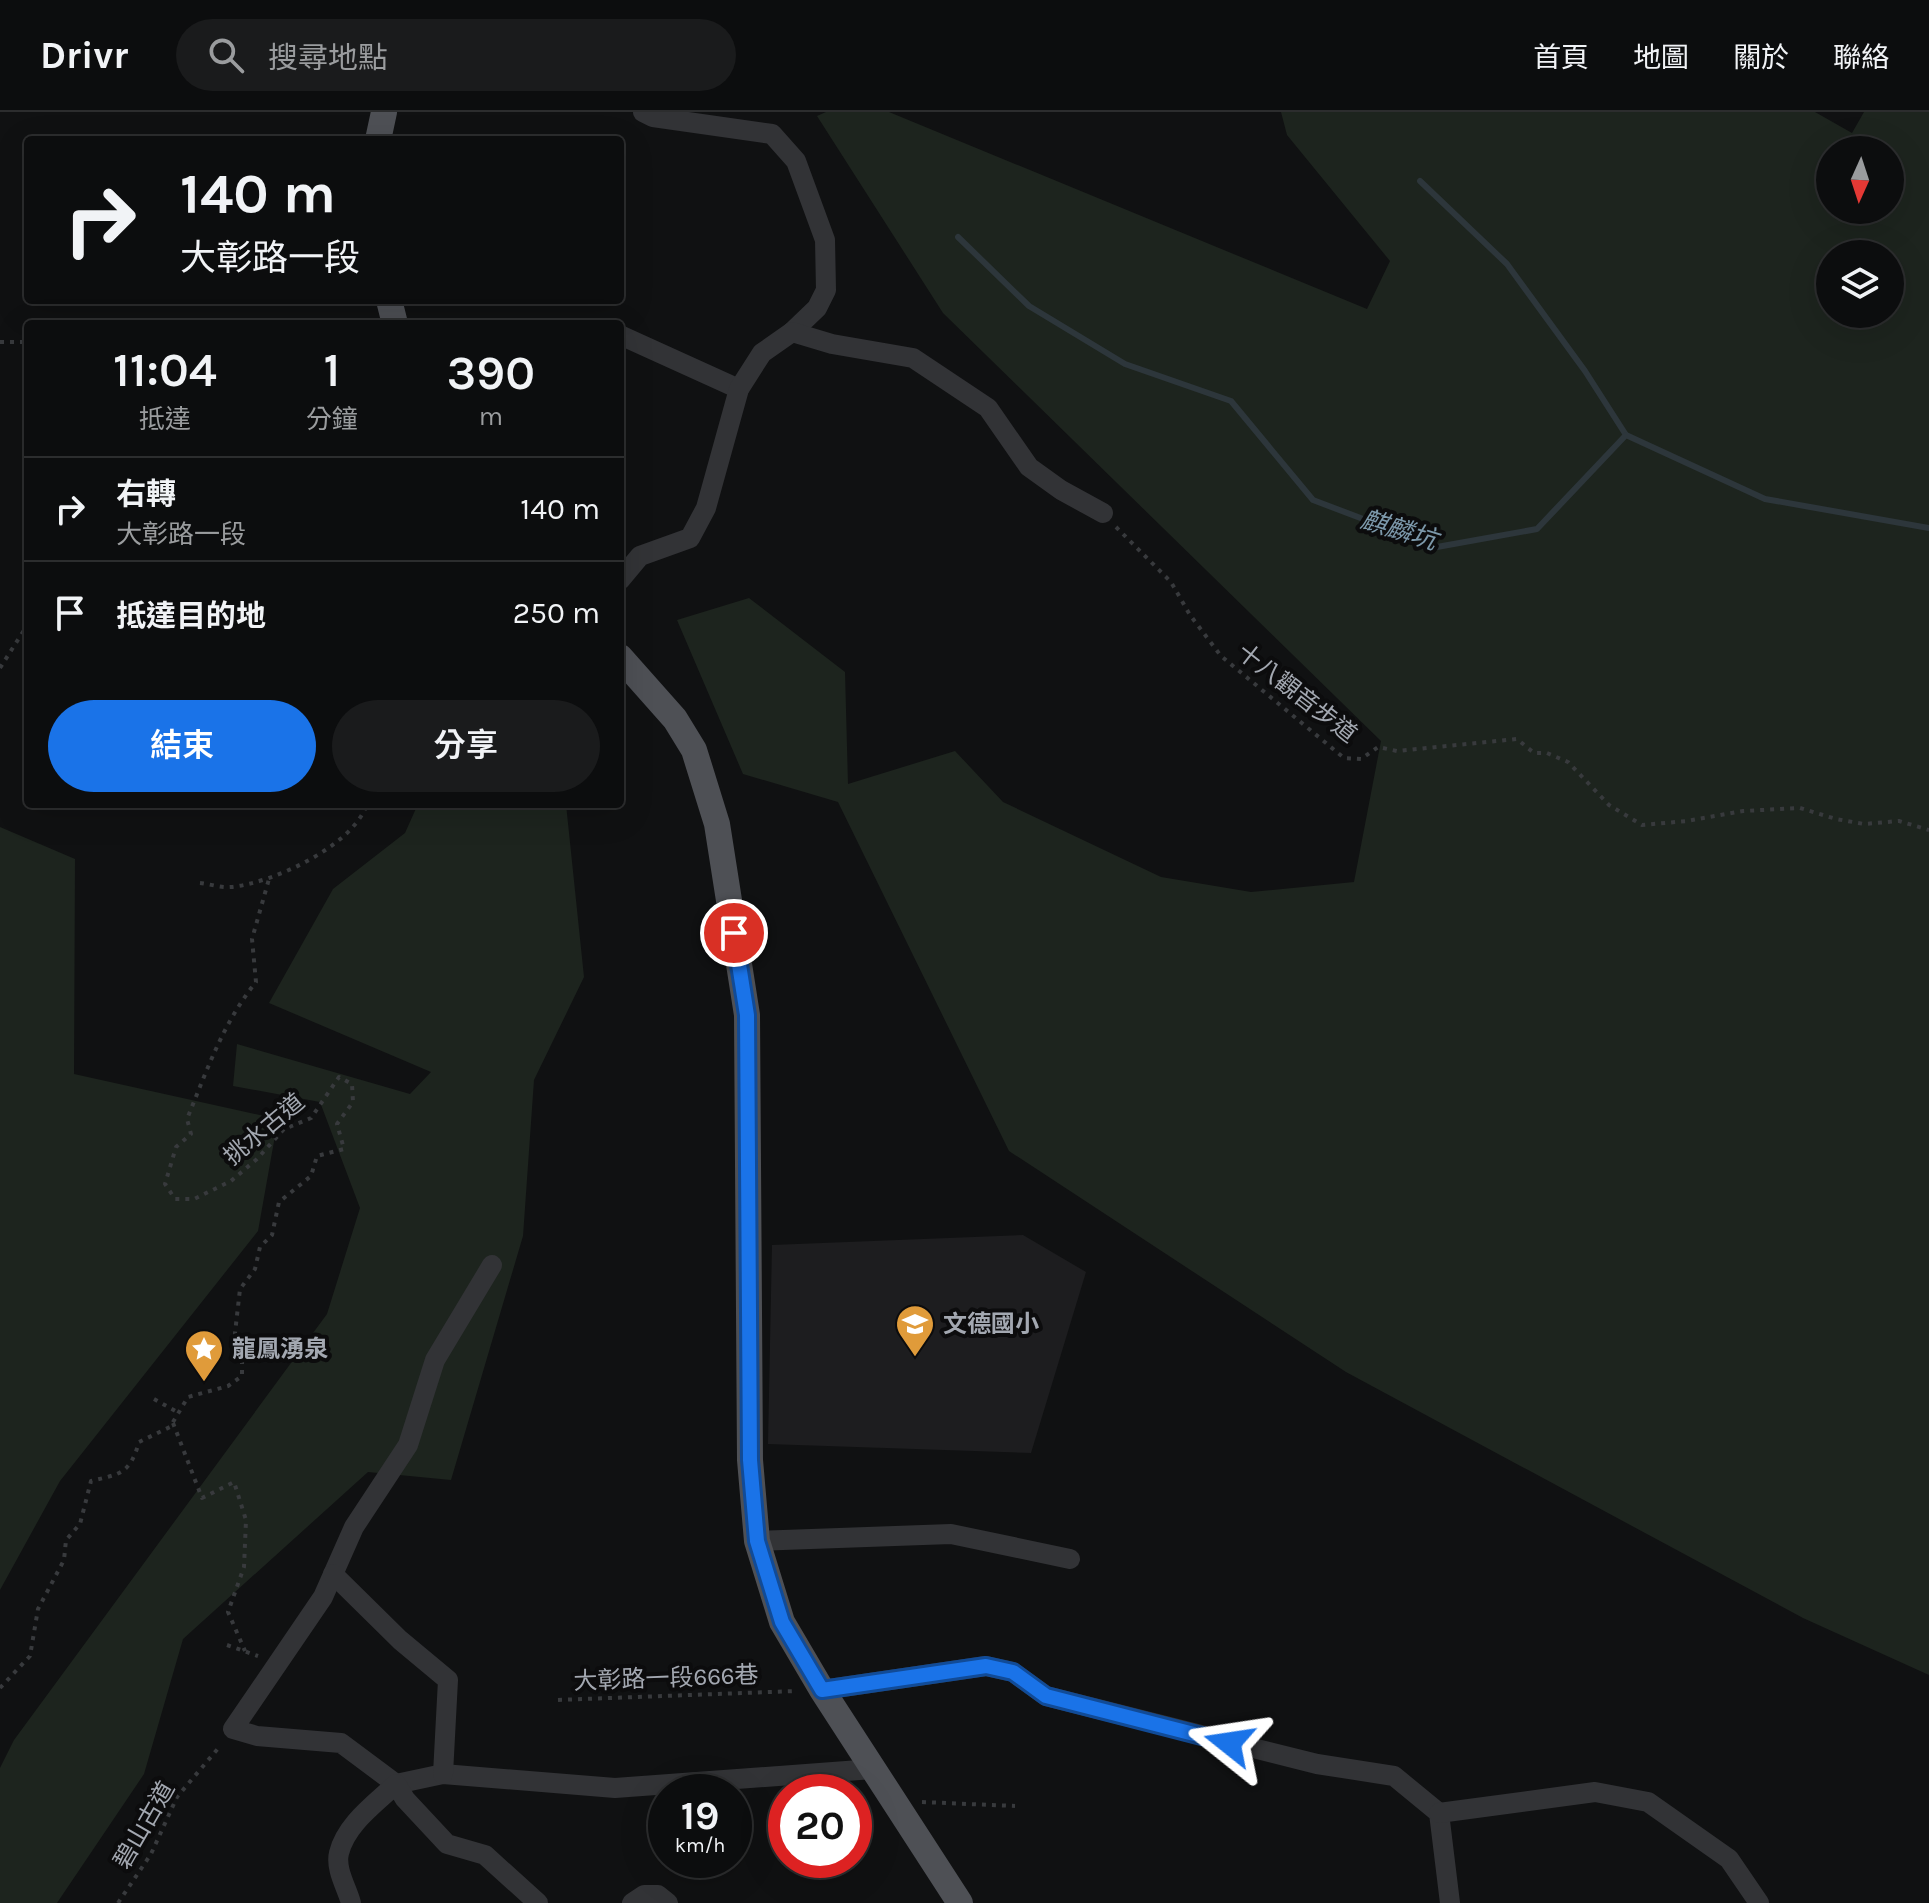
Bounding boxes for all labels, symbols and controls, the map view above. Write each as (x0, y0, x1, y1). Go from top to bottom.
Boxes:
search box (176, 19, 736, 91)
text: Drivr (40, 33, 128, 78)
icon: search (204, 33, 248, 77)
text: 搜尋地點 (268, 40, 388, 76)
text: 首頁 (1533, 41, 1589, 74)
text: 地圖 (1633, 41, 1689, 74)
text: 關於 (1733, 41, 1789, 74)
text: 聯絡 (1833, 41, 1889, 74)
north arrow (1816, 136, 1904, 224)
map controls (1816, 136, 1904, 328)
text: 140 m (180, 161, 336, 226)
icon: right (48, 168, 152, 272)
text: 大彰路一段 (180, 237, 360, 279)
button: layers (1816, 240, 1904, 328)
text: 11:04 (113, 342, 217, 398)
text: 1 (323, 342, 340, 398)
text: 390 (447, 345, 535, 401)
text: m (479, 401, 503, 432)
text: 抵達 (139, 404, 191, 435)
text: 分鐘 (306, 404, 358, 435)
text: 右轉 (116, 476, 176, 512)
icon: right (48, 487, 92, 531)
text: 140 m (520, 491, 600, 527)
water label: 麒麟坑 (1357, 504, 1445, 557)
text: 大彰路一段 (116, 519, 246, 550)
icon: arrive (48, 591, 92, 635)
text: 250 m (513, 595, 600, 631)
text: 抵達目的地 (116, 598, 266, 634)
street label: 十八觀音步道 (1232, 638, 1362, 748)
button: 結束 (48, 700, 316, 792)
button: 分享 (332, 700, 600, 792)
pin (700, 899, 768, 967)
icon: arrive (712, 911, 756, 955)
street label: 挑水古道 (218, 1087, 310, 1171)
school or university icon: 文德國小 (894, 1303, 936, 1358)
place label: 文德國小 (943, 1310, 1039, 1338)
place icon: 龍鳳湧泉 (183, 1328, 225, 1383)
place label: 龍鳳湧泉 (232, 1335, 328, 1363)
street label: 大彰路一段666巷 (573, 1661, 759, 1695)
position arrow (1187, 1701, 1271, 1785)
speed limit sign: 20 (768, 1774, 872, 1878)
street label: 碧山古道 (108, 1776, 180, 1874)
text: 19 (681, 1792, 719, 1839)
text: km/h (675, 1834, 725, 1857)

